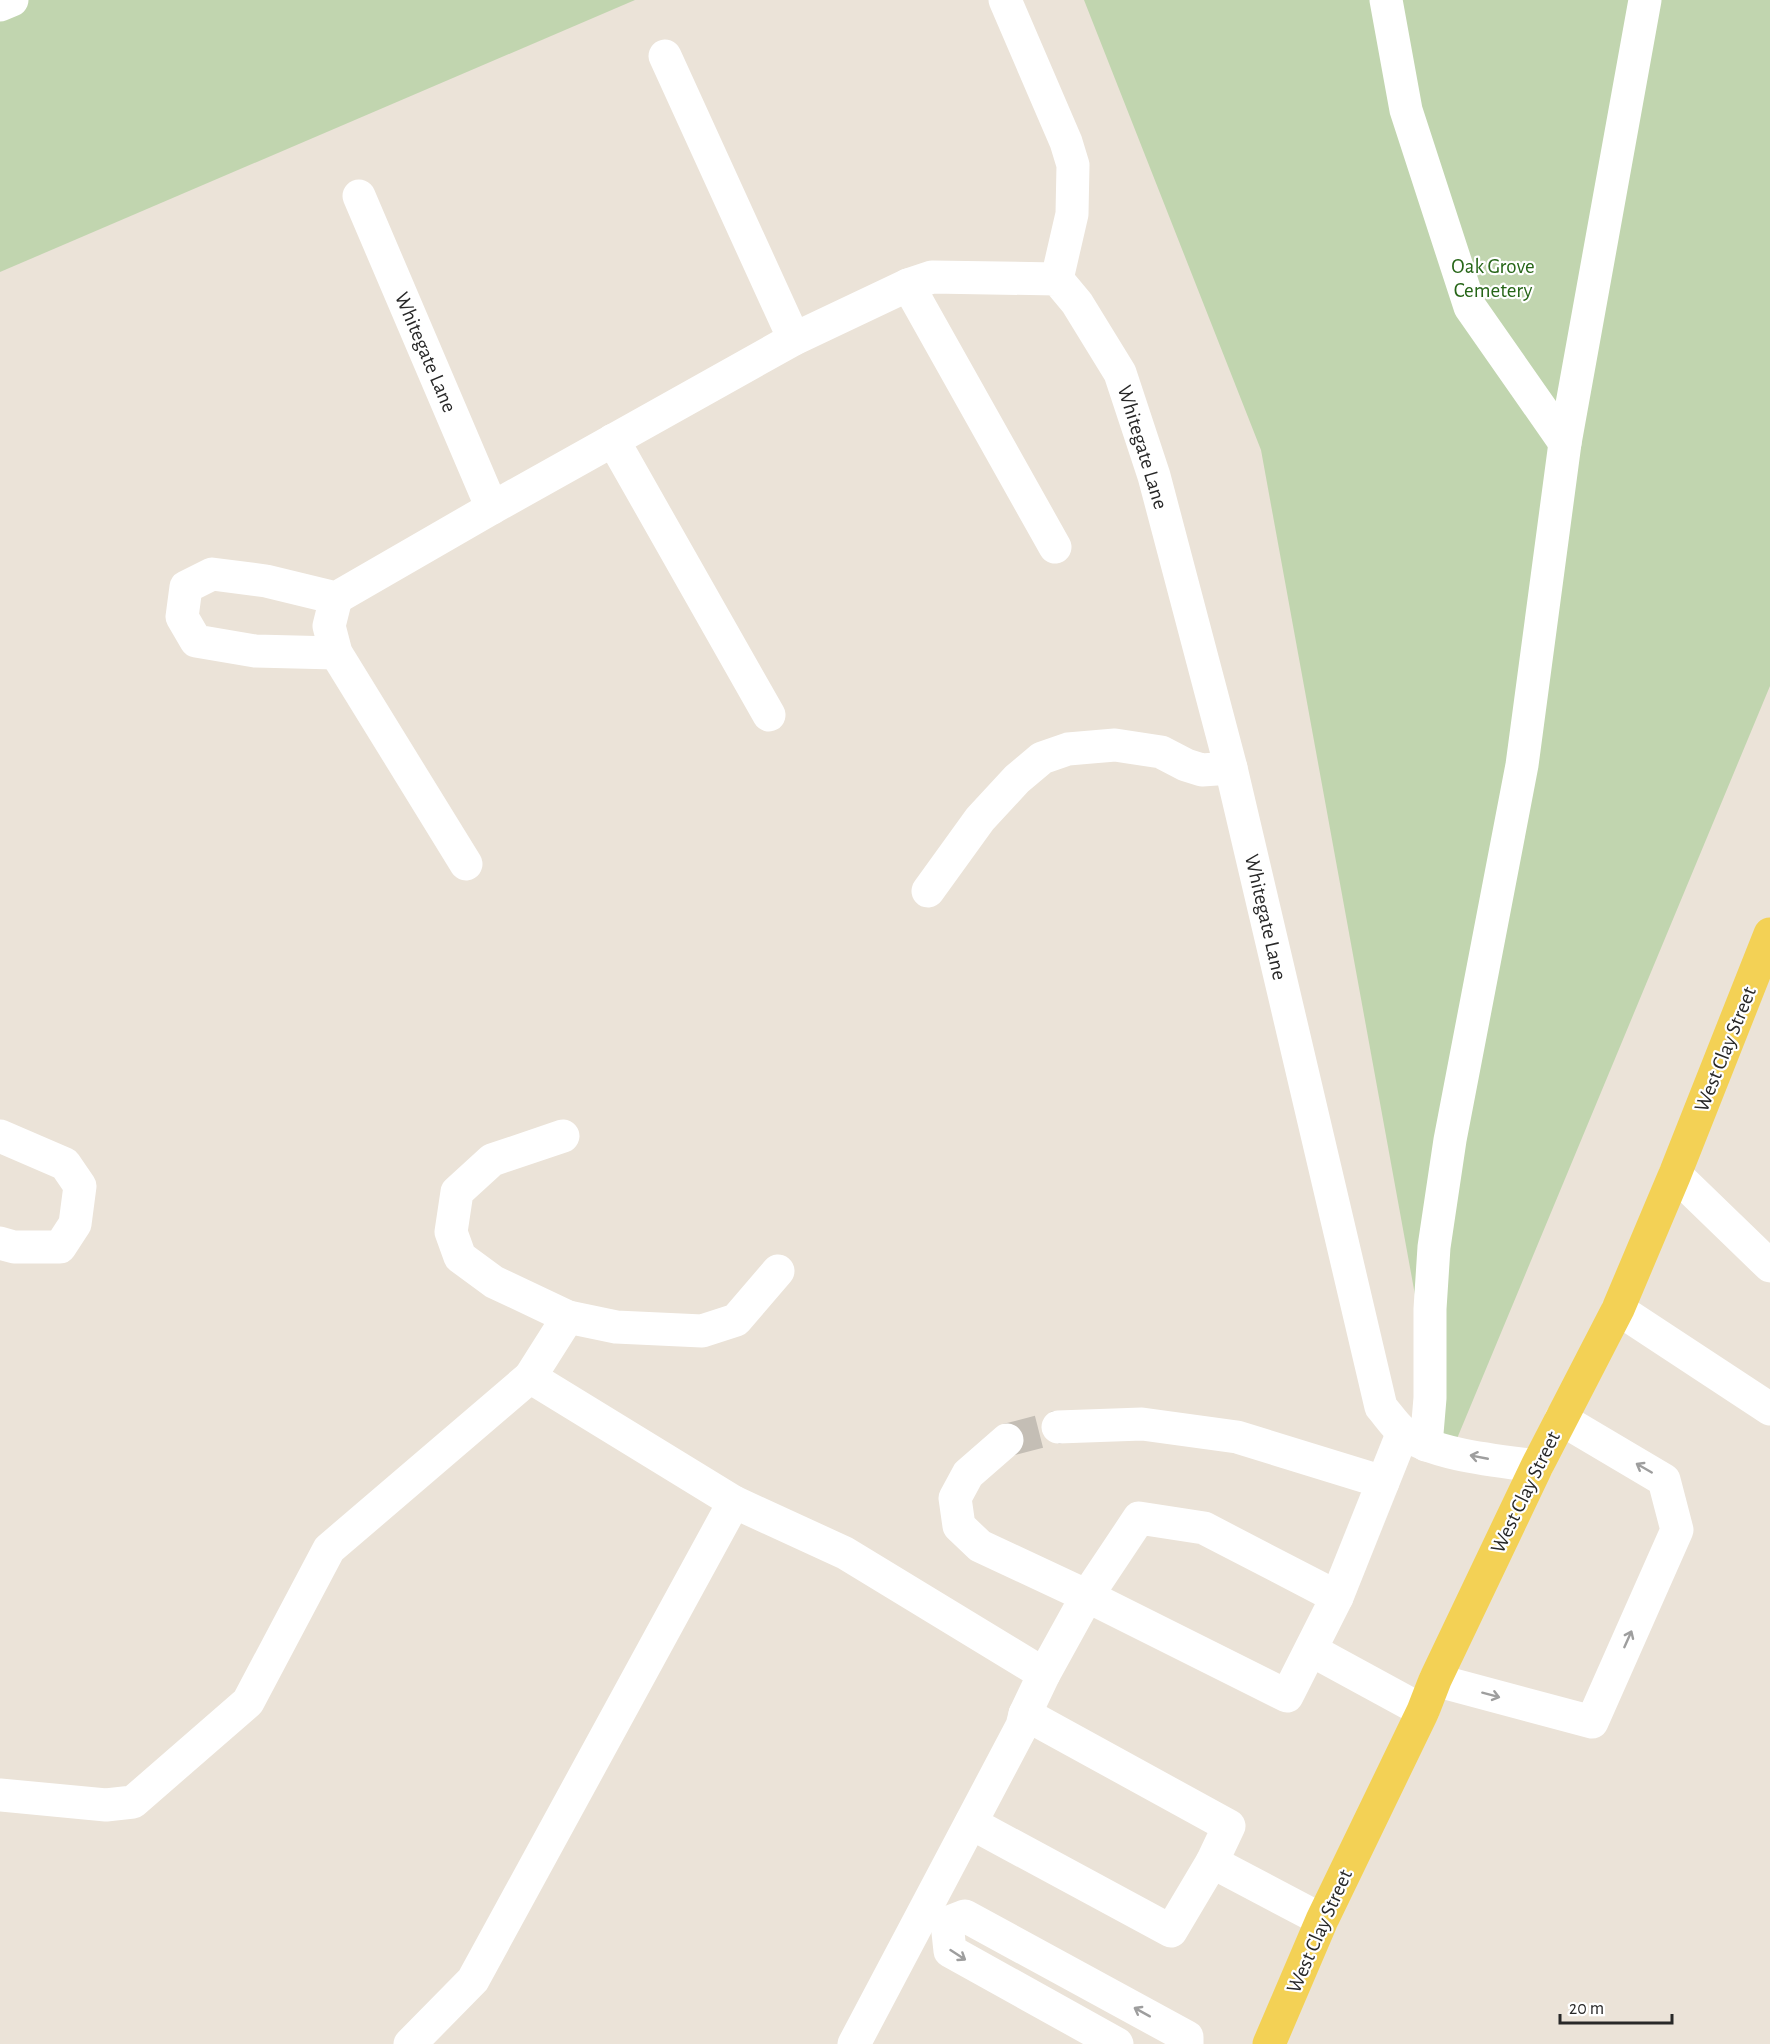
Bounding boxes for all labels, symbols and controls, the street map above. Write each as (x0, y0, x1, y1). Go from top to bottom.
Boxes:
park label: Oak Grove Cemetery (1451, 256, 1535, 301)
street label: Whitegate Lane (391, 289, 460, 415)
street label: Whitegate Lane (1114, 383, 1171, 512)
street label: Whitegate Lane (1241, 852, 1290, 982)
street label: West Clay Street (1691, 983, 1760, 1115)
street label: West Clay Street (1487, 1428, 1564, 1557)
one-way arrow (1470, 1451, 1490, 1462)
one-way arrow (1636, 1461, 1653, 1473)
one-way arrow (1623, 1631, 1635, 1649)
one-way arrow (1481, 1690, 1500, 1701)
street label: West Clay Street (1283, 1866, 1356, 1996)
one-way arrow (950, 1948, 967, 1961)
scale bar (1560, 1987, 1672, 2025)
text: 20 m (1569, 2000, 1604, 2018)
one-way arrow (1134, 2006, 1151, 2018)

